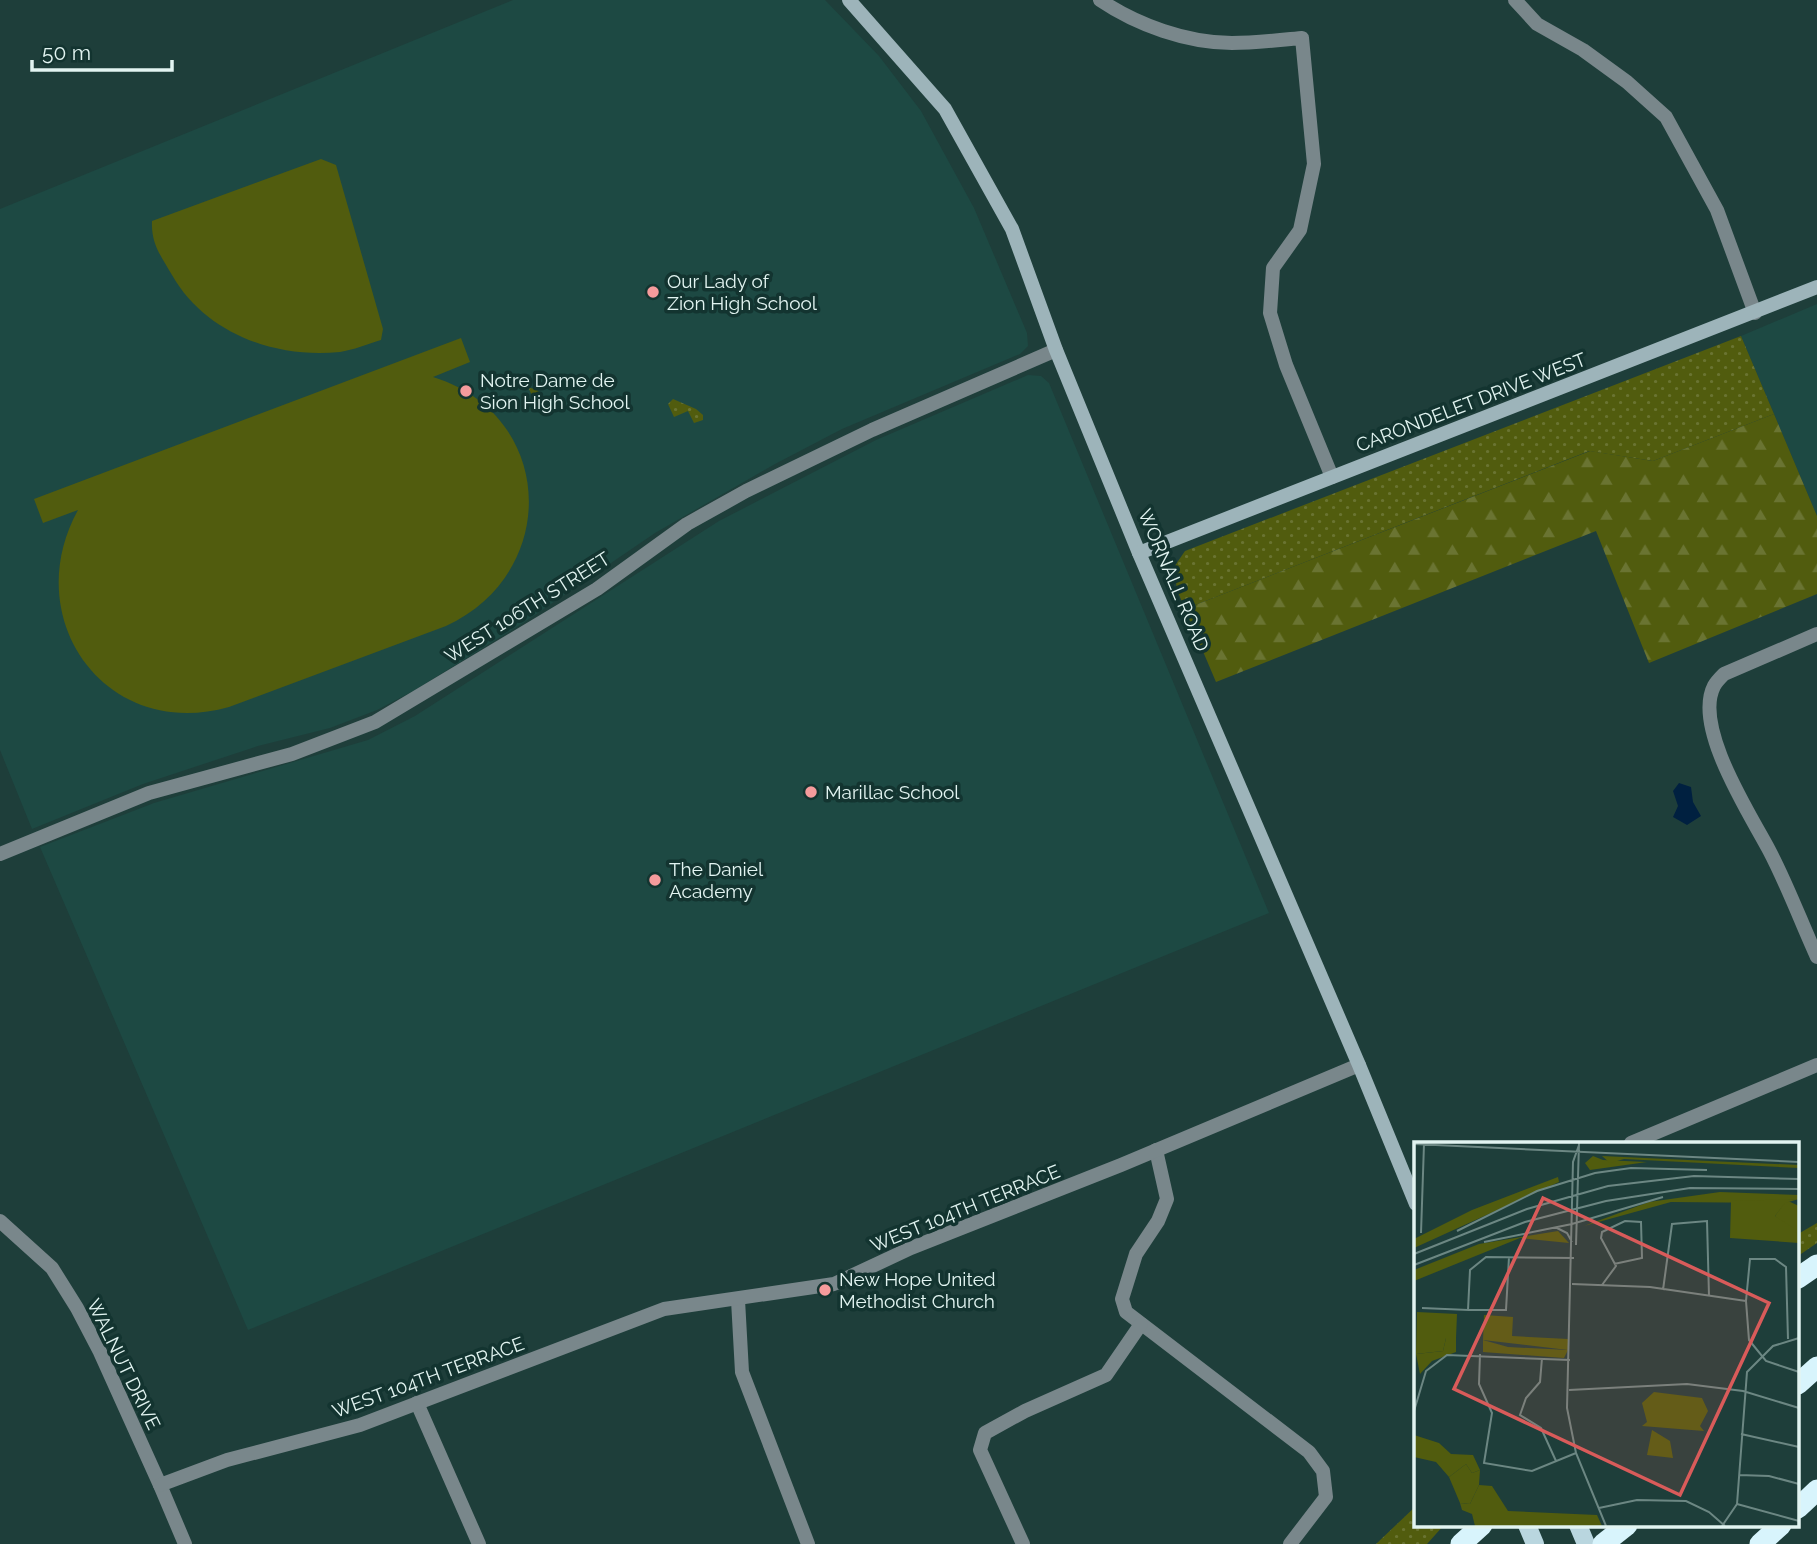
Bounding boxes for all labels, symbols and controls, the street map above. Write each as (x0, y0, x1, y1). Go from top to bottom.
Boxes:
scale bar (32, 28, 172, 72)
text: 50 m (42, 40, 91, 65)
place label: Our Lady of Zion High School (667, 270, 818, 314)
marker: Our Lady of Zion High School (645, 284, 661, 300)
street label: CARONDELET DRIVE WEST (1353, 348, 1589, 456)
place label: Notre Dame de Sion High School (480, 369, 630, 413)
marker: Notre Dame de Sion High School (458, 383, 474, 399)
street label: WORNALL ROAD (1134, 505, 1214, 655)
street label: WEST 106TH STREET (440, 547, 614, 667)
place label: Marillac School (825, 781, 960, 803)
marker: Marillac School (803, 784, 819, 800)
place label: The Daniel Academy (669, 858, 764, 902)
marker: The Daniel Academy (647, 872, 663, 888)
inset map (1414, 1142, 1800, 1526)
street label: WEST 104TH TERRACE (867, 1160, 1063, 1256)
place label: New Hope United Methodist Church (839, 1268, 996, 1312)
marker: New Hope United Methodist Church (817, 1282, 833, 1298)
street label: WALNUT DRIVE (83, 1295, 165, 1433)
street label: WEST 104TH TERRACE (329, 1332, 527, 1422)

